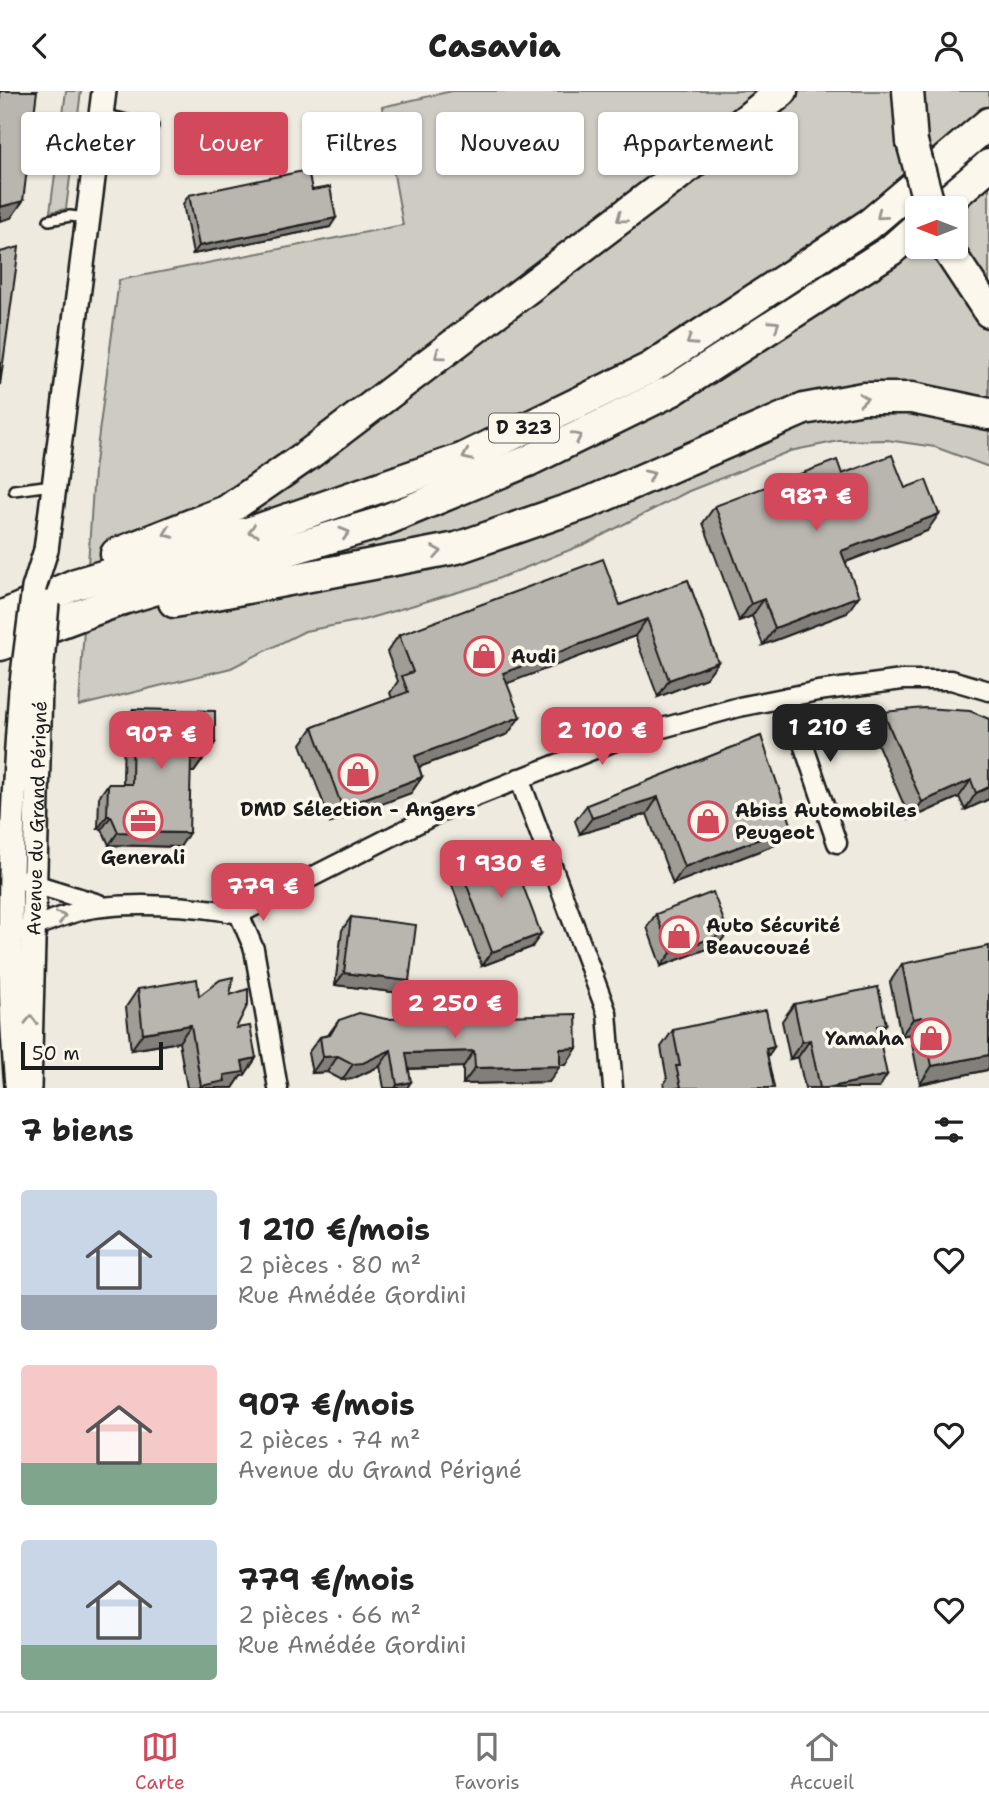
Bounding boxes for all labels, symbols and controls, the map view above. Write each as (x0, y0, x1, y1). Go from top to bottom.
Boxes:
text: Casavia (428, 24, 561, 67)
icon: back (21, 27, 59, 65)
icon: person (930, 27, 968, 65)
chip: Acheter (21, 112, 160, 175)
chip: Louer (174, 112, 288, 175)
chip: Filtres (302, 112, 422, 175)
chip: Nouveau (436, 112, 584, 175)
chip: Appartement (598, 112, 798, 175)
north arrow (905, 196, 968, 259)
map controls (905, 196, 968, 259)
one-way arrow (876, 207, 889, 219)
one-way arrow (616, 210, 629, 223)
one-way arrow (767, 320, 780, 333)
one-way arrow (686, 333, 699, 346)
one-way arrow (434, 347, 447, 360)
one-way arrow (858, 392, 869, 407)
road number: D 323 (489, 414, 559, 443)
one-way arrow (570, 431, 582, 445)
one-way arrow (462, 448, 475, 462)
one-way arrow (643, 469, 655, 483)
pin: 987 € (767, 473, 865, 533)
text: 987 € (780, 481, 852, 511)
one-way arrow (247, 522, 259, 537)
one-way arrow (163, 525, 175, 539)
one-way arrow (338, 527, 350, 542)
one-way arrow (431, 545, 443, 560)
shop icon: Audi (463, 635, 505, 677)
place label: Audi (511, 644, 556, 669)
street label: Avenue du Grand Périgné (21, 700, 52, 936)
pin: 1 210 € (765, 705, 895, 764)
pin: 2 100 € (537, 707, 667, 767)
pin: 907 € (112, 711, 210, 771)
text: 1 210 € (788, 712, 872, 742)
text: 2 100 € (557, 715, 647, 745)
text: 907 € (125, 719, 197, 749)
shop icon: DMD Sélection - Angers (337, 753, 379, 795)
place label: DMD Sélection - Angers (240, 797, 476, 822)
place label: Abiss Automobiles Peugeot (735, 798, 917, 845)
office icon: Generali (122, 800, 164, 842)
shop icon: Abiss Automobiles Peugeot (687, 800, 729, 842)
pin: 1 930 € (436, 841, 566, 900)
place label: Generali (101, 845, 185, 870)
text: 1 930 € (456, 848, 546, 878)
pin: 779 € (214, 863, 312, 923)
text: 779 € (227, 871, 299, 901)
one-way arrow (55, 911, 67, 925)
place label: Auto Sécurité Beaucouzé (706, 913, 840, 960)
shop icon: Auto Sécurité Beaucouzé (658, 915, 700, 957)
pin: 2 250 € (390, 981, 520, 1040)
text: 2 250 € (408, 988, 502, 1018)
one-way arrow (23, 1014, 39, 1025)
shop icon: Yamaha (910, 1017, 952, 1059)
place label: Yamaha (825, 1026, 904, 1051)
scale bar (21, 1039, 163, 1071)
text: 50 m (32, 1041, 80, 1066)
text: 7 biens (21, 1110, 134, 1151)
icon: filters (930, 1111, 968, 1149)
text: 1 210 €/mois (238, 1209, 430, 1250)
icon: home (77, 1218, 161, 1302)
icon: heart (930, 1241, 968, 1279)
text: 2 pièces · 80 m² (238, 1250, 421, 1280)
text: Rue Amédée Gordini (238, 1280, 466, 1310)
text: 907 €/mois (238, 1384, 415, 1425)
icon: home (77, 1393, 161, 1477)
icon: heart (930, 1416, 968, 1454)
text: 2 pièces · 74 m² (238, 1425, 421, 1455)
text: Avenue du Grand Périgné (238, 1455, 522, 1485)
text: 779 €/mois (238, 1559, 415, 1600)
icon: home (77, 1568, 161, 1652)
icon: heart (930, 1591, 968, 1629)
text: 2 pièces · 66 m² (238, 1600, 421, 1630)
text: Rue Amédée Gordini (238, 1630, 466, 1660)
tab: Carte (135, 1728, 185, 1795)
tab: Favoris (455, 1728, 520, 1795)
tab: Accueil (790, 1728, 854, 1795)

